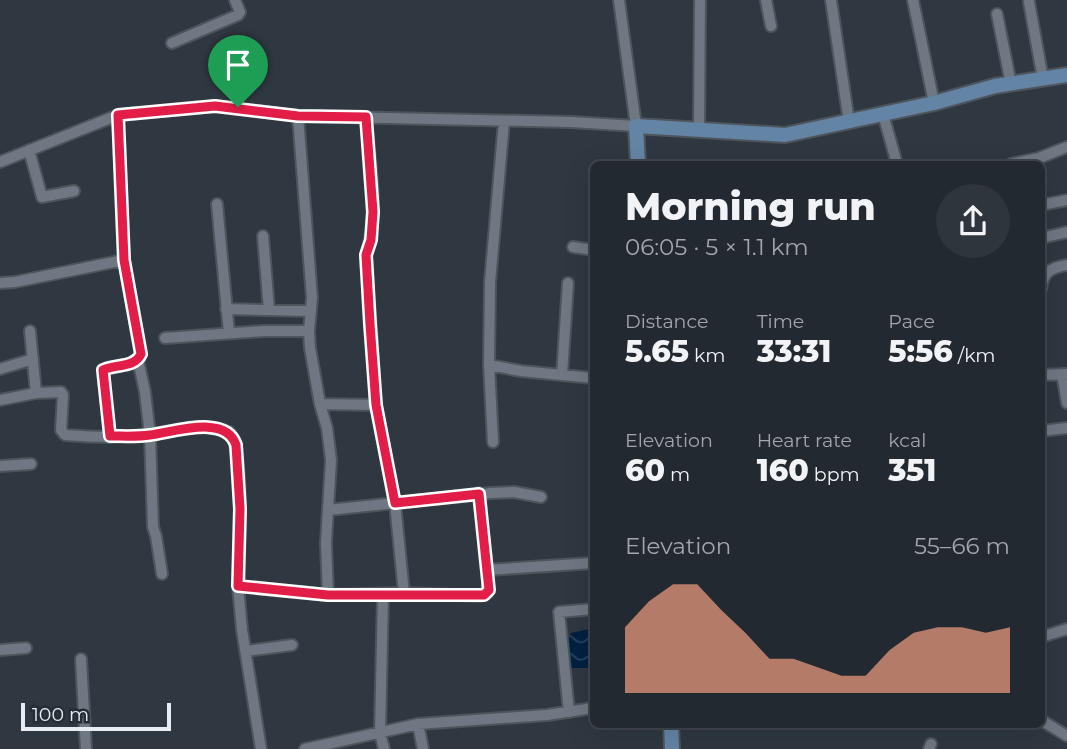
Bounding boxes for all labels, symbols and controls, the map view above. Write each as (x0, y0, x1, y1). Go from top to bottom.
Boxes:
pin (208, 35, 268, 107)
icon: arrive (219, 46, 257, 84)
text: Morning run (625, 183, 876, 230)
button: share (936, 184, 1010, 258)
text: 06:05 · 5 × 1.1 km (625, 233, 809, 261)
text: Distance (625, 310, 708, 333)
text: Time (757, 310, 804, 333)
text: Pace (888, 310, 935, 333)
text: 5.65 (625, 333, 689, 370)
text: 33:31 (757, 333, 831, 370)
text: 5:56 (888, 333, 953, 370)
text: km (689, 344, 725, 367)
text: /km (953, 344, 996, 367)
text: Elevation (625, 429, 713, 452)
text: Heart rate (757, 429, 852, 452)
text: kcal (888, 429, 926, 452)
text: 60 (625, 452, 665, 489)
text: 160 (757, 452, 809, 489)
text: 351 (888, 452, 936, 489)
text: m (665, 463, 690, 486)
text: bpm (809, 463, 860, 486)
text: Elevation (625, 532, 731, 560)
text: 55–66 m (914, 532, 1010, 560)
scale bar (21, 700, 172, 732)
text: 100 m (32, 703, 89, 726)

